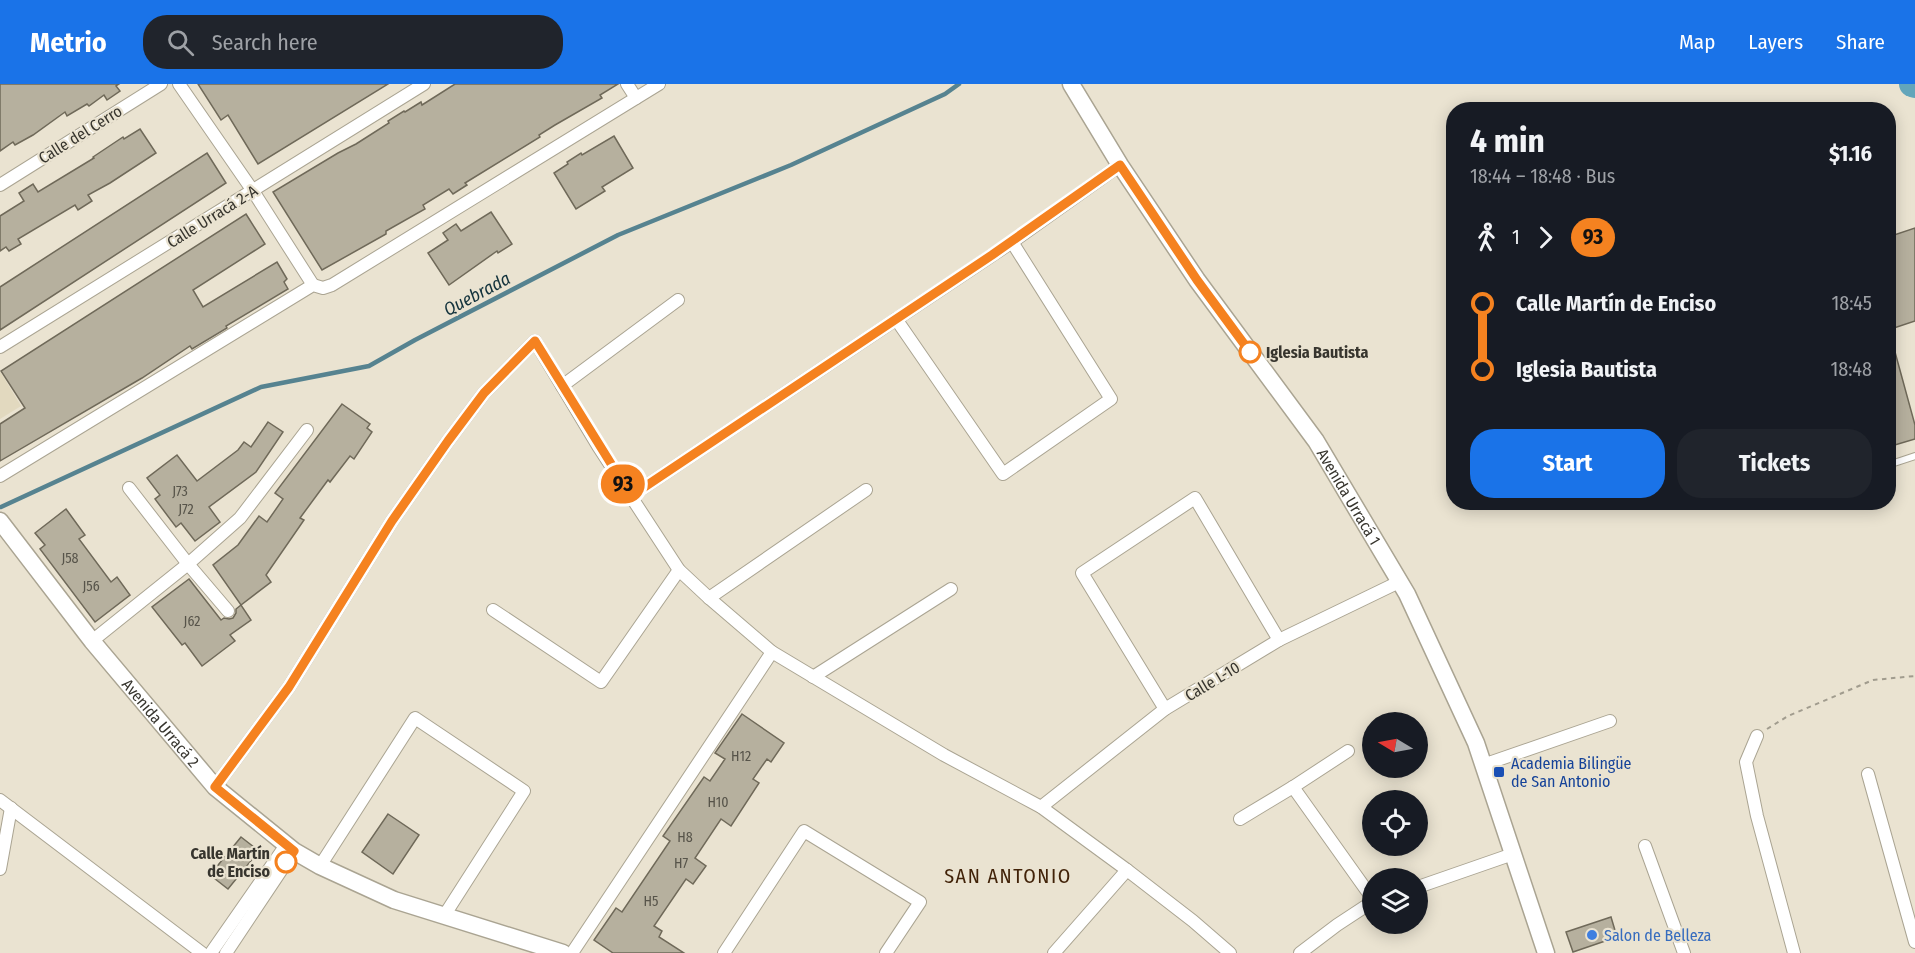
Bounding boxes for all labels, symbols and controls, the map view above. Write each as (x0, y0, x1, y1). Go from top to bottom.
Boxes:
search box (143, 15, 563, 69)
text: Metrio (30, 26, 107, 59)
icon: search (164, 26, 197, 59)
text: Search here (212, 29, 318, 56)
text: Map (1679, 29, 1715, 55)
text: Layers (1748, 29, 1803, 55)
text: Share (1836, 29, 1885, 55)
street label: Calle del Cerro (35, 101, 126, 168)
text: 4 min (1470, 121, 1545, 161)
text: $1.16 (1829, 140, 1872, 167)
text: 18:44 – 18:48 · Bus (1470, 164, 1615, 188)
street label: Calle Urracá 2-A (164, 181, 262, 252)
icon: walk (1470, 221, 1503, 254)
icon: forward (1529, 221, 1562, 254)
text: 93 (1583, 224, 1603, 250)
text: 1 (1512, 225, 1520, 249)
water label: Quebrada (440, 267, 514, 321)
text: Calle Martín de Enciso (1516, 290, 1716, 317)
text: 18:45 (1831, 291, 1872, 315)
marker: Iglesia Bautista (1239, 341, 1261, 363)
place label: Iglesia Bautista (1266, 343, 1369, 362)
text: Iglesia Bautista (1516, 356, 1657, 383)
text: 18:48 (1830, 357, 1872, 381)
button: Start (1470, 429, 1665, 498)
button: Tickets (1677, 429, 1872, 498)
street label: Avenida Urracá 1 (1313, 445, 1385, 548)
line badge: 93 (596, 464, 650, 504)
text: 93 (613, 471, 633, 497)
house number: J73 (172, 483, 188, 500)
house number: J72 (178, 501, 194, 518)
house number: J58 (61, 550, 79, 567)
house number: J56 (82, 578, 100, 595)
house number: J62 (184, 613, 200, 630)
street label: Calle L-10 (1181, 658, 1243, 705)
street label: Avenida Urracá 2 (118, 675, 203, 771)
north arrow (1362, 712, 1428, 778)
map controls (1362, 712, 1428, 934)
house number: H12 (731, 748, 751, 765)
place label: Academia Bilingüe de San Antonio (1511, 754, 1632, 791)
marker: Academia Bilingüe de San Antonio (1492, 765, 1506, 779)
button: locate (1362, 790, 1428, 856)
house number: H10 (707, 794, 729, 811)
house number: H8 (677, 829, 693, 846)
place label: Calle Martín de Enciso (190, 844, 270, 881)
marker: Calle Martín de Enciso (275, 851, 297, 873)
house number: H7 (674, 855, 688, 872)
district label: SAN ANTONIO (944, 864, 1072, 888)
button: layers (1362, 868, 1428, 934)
house number: H5 (644, 893, 658, 910)
place label: Salon de Belleza (1604, 926, 1712, 945)
marker: Salon de Belleza (1585, 928, 1599, 942)

